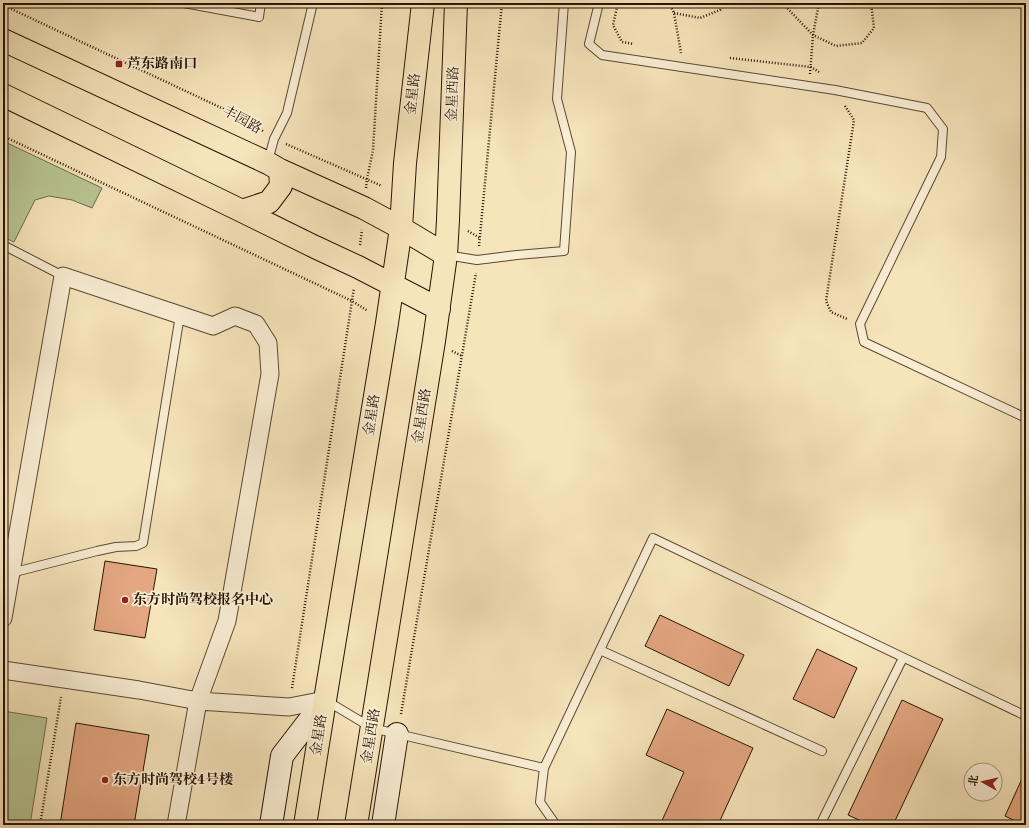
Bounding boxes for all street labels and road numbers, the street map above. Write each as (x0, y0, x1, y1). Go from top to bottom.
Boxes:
street label: 金星西路 (444, 66, 461, 122)
street label: 金星路 (403, 72, 423, 116)
street label: 丰园路 (220, 103, 264, 136)
street label: 金星西路 (410, 387, 433, 445)
street label: 金星路 (361, 393, 382, 437)
street label: 金星西路 (359, 707, 382, 765)
street label: 金星路 (308, 713, 329, 757)

